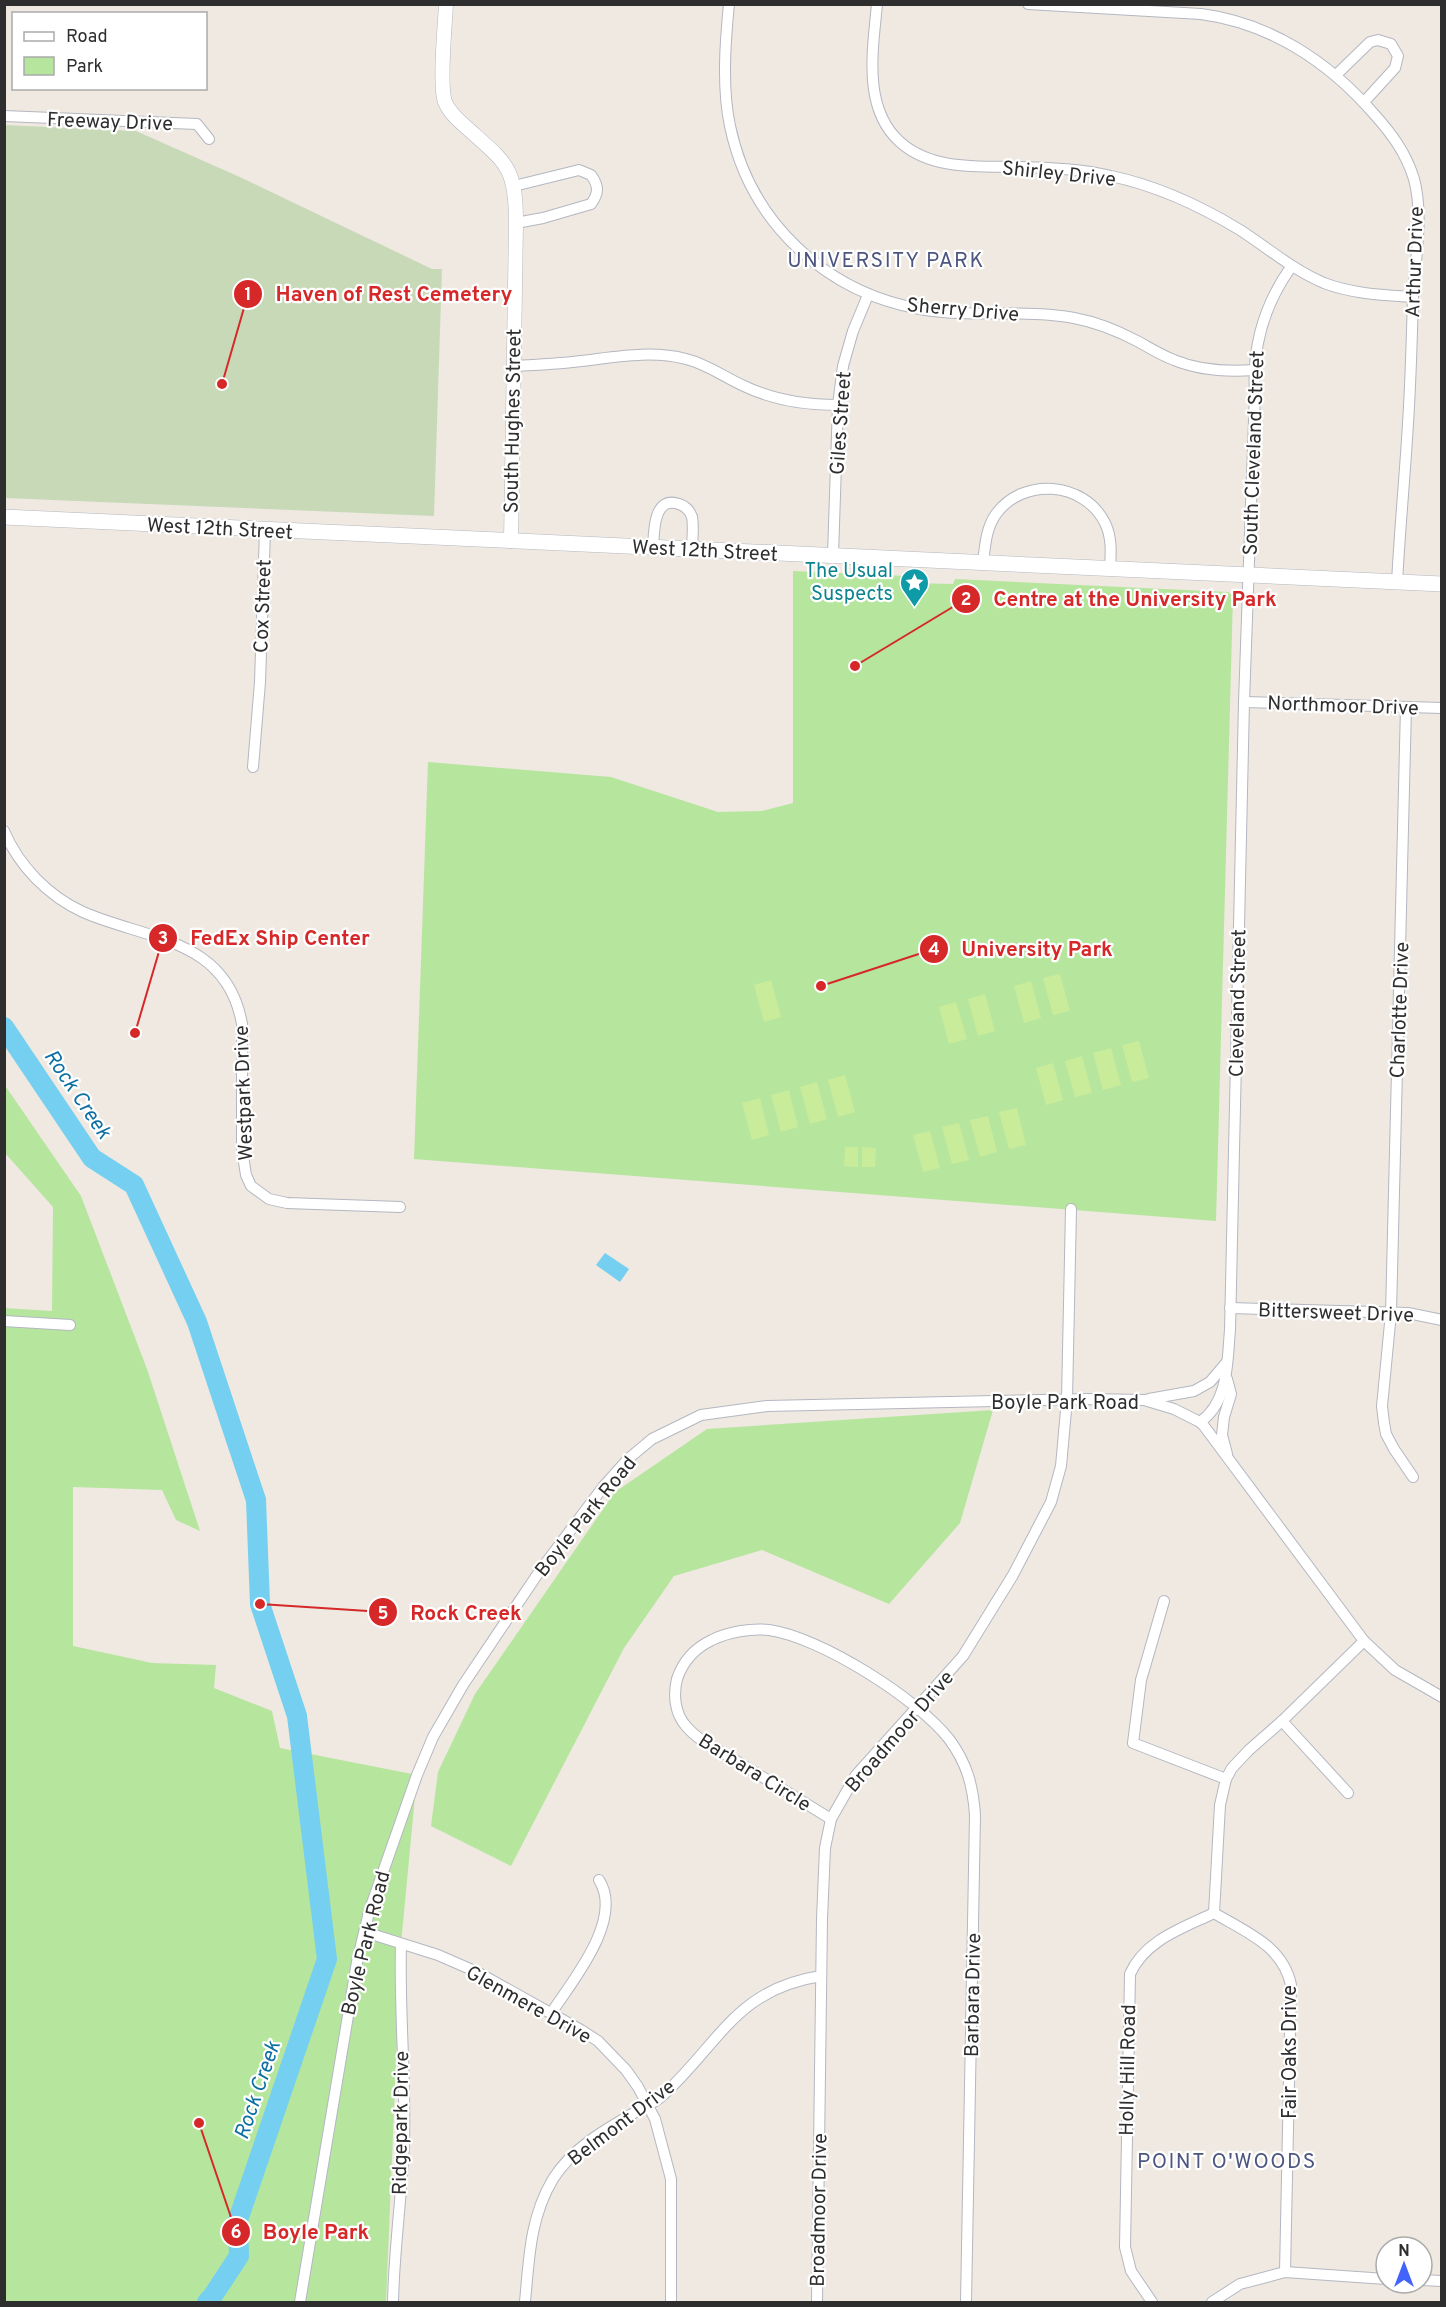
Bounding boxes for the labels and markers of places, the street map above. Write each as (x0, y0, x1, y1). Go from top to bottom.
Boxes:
callout: Haven of Rest Cemetery (233, 274, 524, 313)
place label: The Usual Suspects (804, 559, 893, 608)
place icon: The Usual Suspects (898, 566, 930, 608)
callout: Centre at the University Park (951, 579, 1288, 618)
callout: FedEx Ship Center (148, 918, 382, 957)
callout: University Park (919, 929, 1125, 968)
callout: Rock Creek (368, 1593, 533, 1632)
callout: Boyle Park (221, 2213, 382, 2252)

